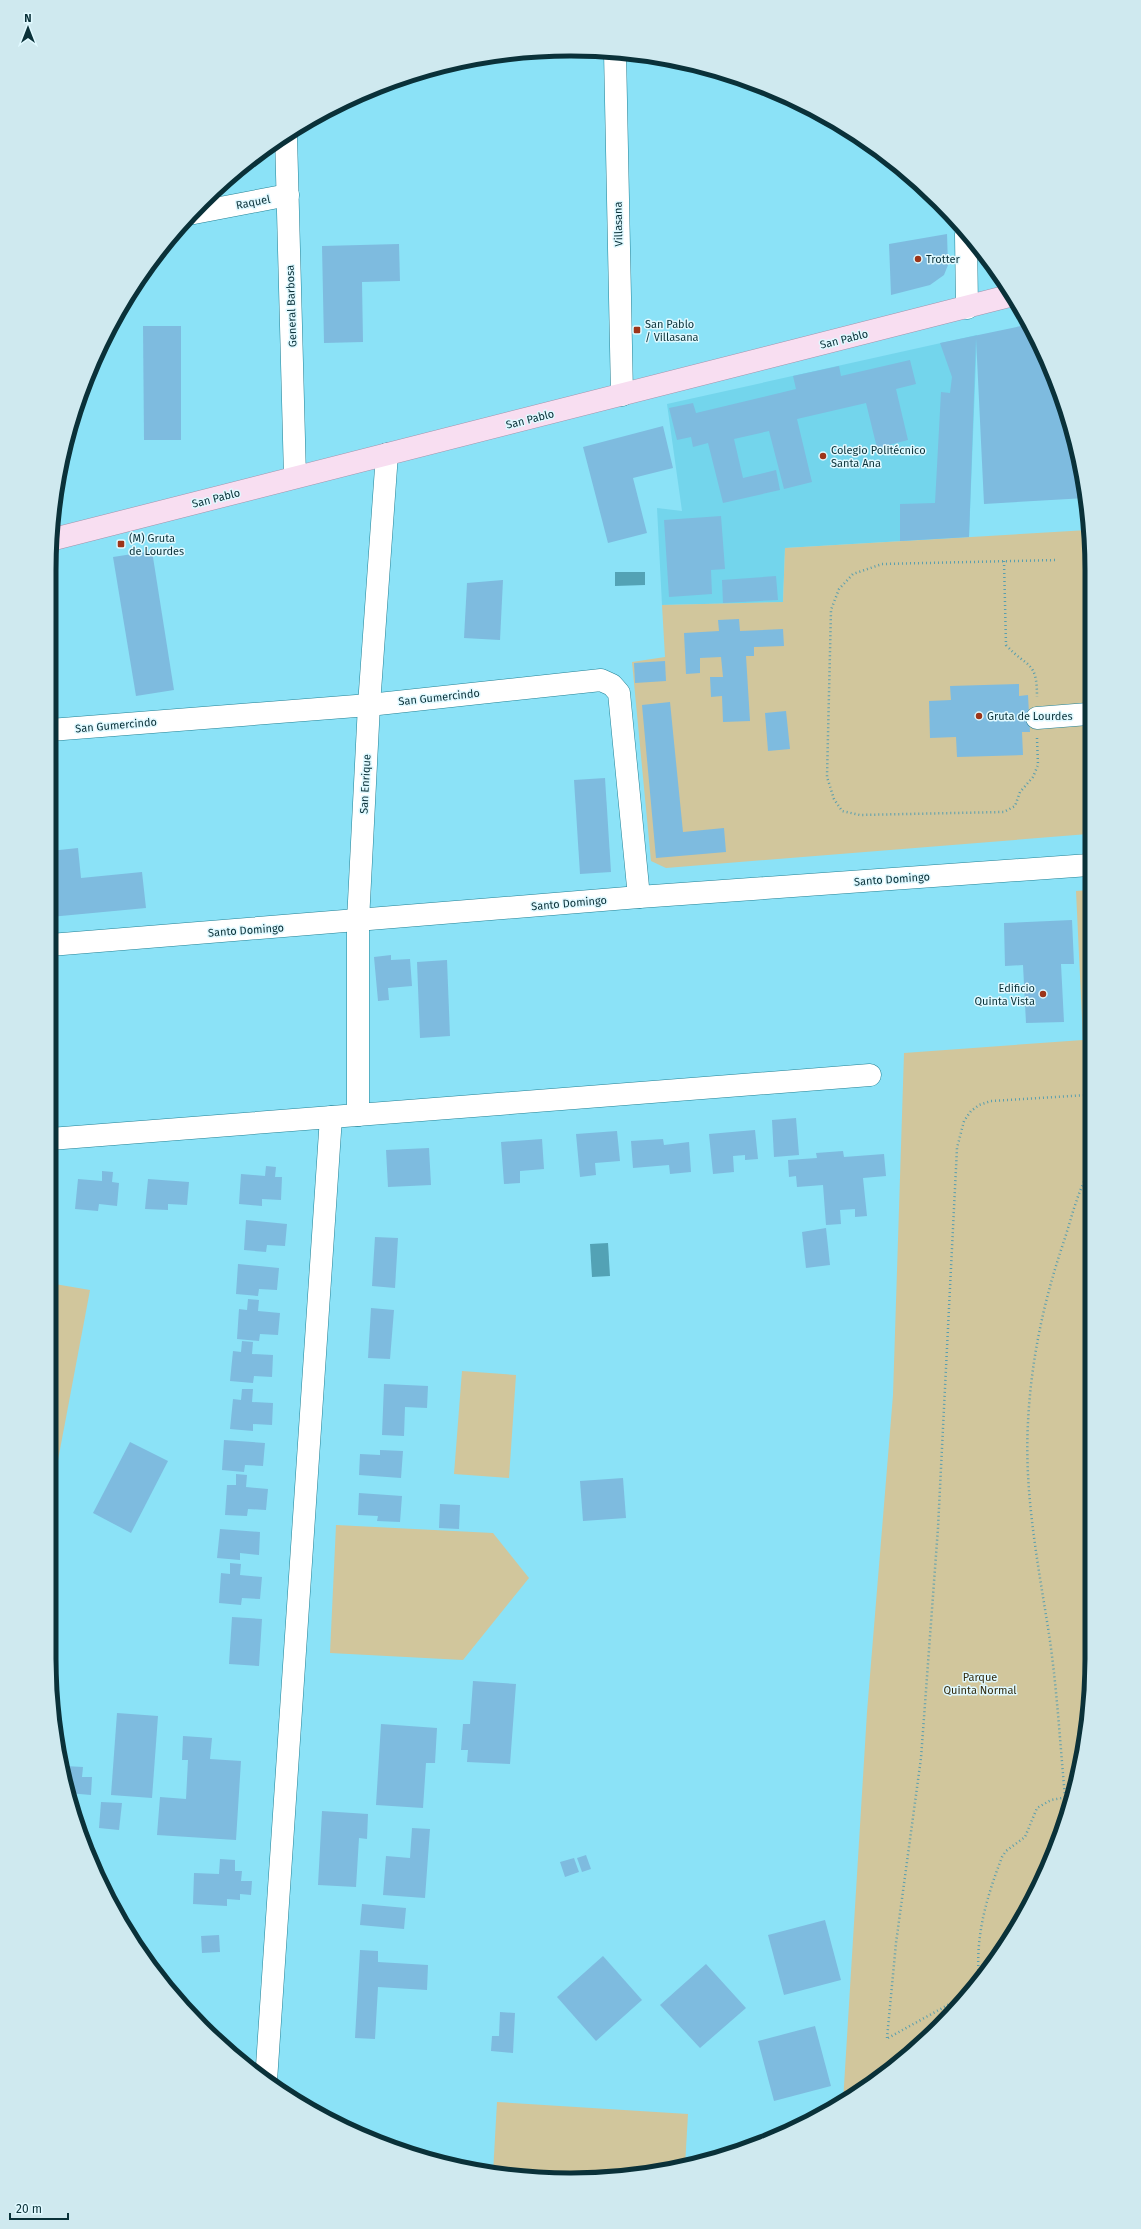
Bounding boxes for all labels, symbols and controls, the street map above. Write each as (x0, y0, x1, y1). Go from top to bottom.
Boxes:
north arrow (8, 8, 48, 48)
text: N (24, 12, 32, 25)
street label: Raquel (235, 193, 271, 212)
street label: Villasana (612, 201, 625, 247)
place label: Trotter (926, 253, 960, 266)
marker: Trotter (913, 254, 923, 264)
street label: General Barbosa (284, 265, 299, 347)
place label: San Pablo / Villasana (645, 318, 699, 344)
marker: San Pablo / Villasana (632, 325, 642, 335)
street label: San Pablo (819, 327, 870, 352)
street label: San Pablo (505, 407, 556, 432)
place label: Colegio Politécnico Santa Ana (831, 444, 926, 470)
marker: Colegio Politécnico Santa Ana (818, 451, 828, 461)
street label: San Pablo (191, 486, 242, 511)
place label: (M) Gruta de Lourdes (129, 532, 184, 558)
marker: (M) Gruta de Lourdes (116, 539, 126, 549)
street label: San Gumercindo (398, 687, 480, 708)
place label: Gruta de Lourdes (987, 710, 1073, 723)
marker: Gruta de Lourdes (974, 711, 984, 721)
street label: San Gumercindo (75, 715, 157, 736)
street label: San Enrique (357, 754, 374, 814)
street label: Santo Domingo (854, 870, 930, 889)
street label: Santo Domingo (531, 894, 607, 913)
street label: Santo Domingo (208, 921, 284, 940)
place label: Edificio Quinta Vista (974, 982, 1035, 1008)
marker: Edificio Quinta Vista (1038, 989, 1048, 999)
park label: Parque Quinta Normal (943, 1671, 1017, 1697)
scale bar (10, 2195, 68, 2221)
text: 20 m (16, 2202, 42, 2216)

